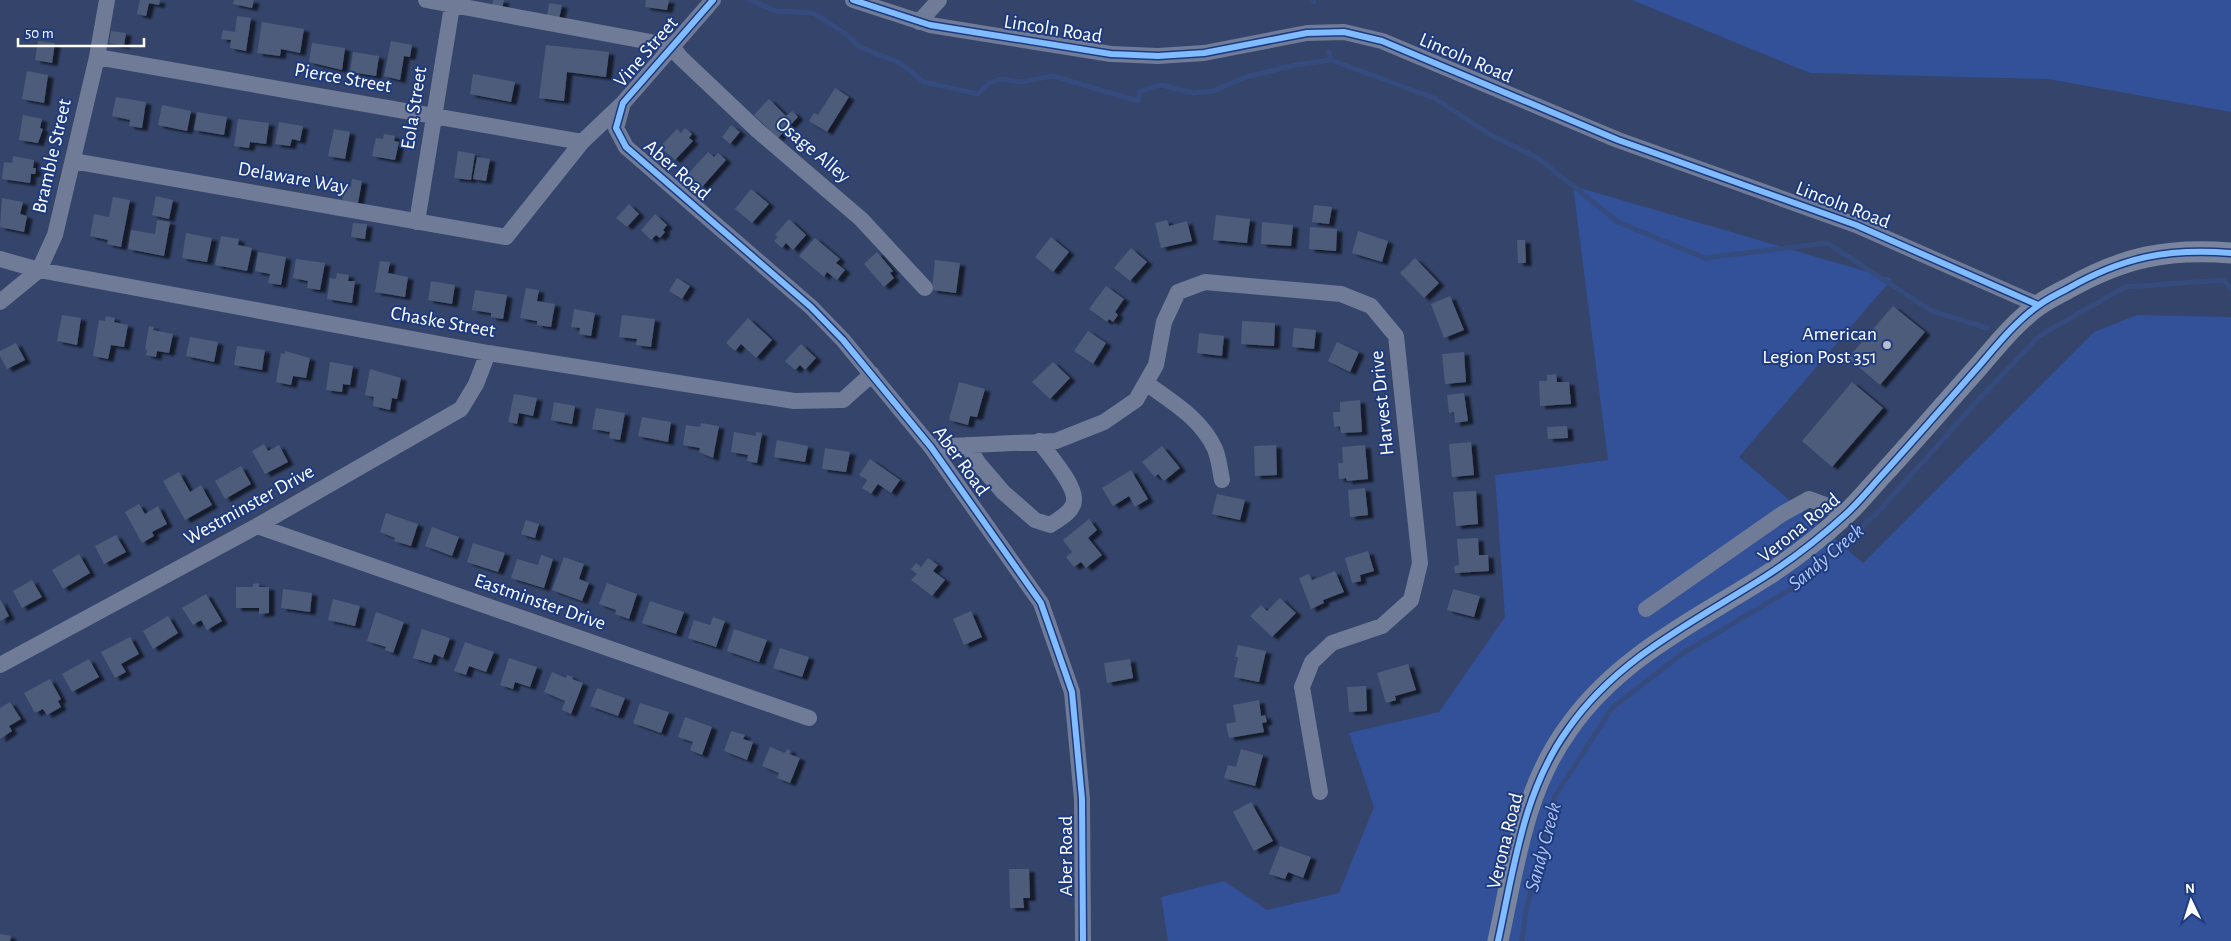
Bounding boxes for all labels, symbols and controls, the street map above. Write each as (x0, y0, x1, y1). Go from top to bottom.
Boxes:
street label: Lincoln Road (1002, 11, 1104, 47)
street label: Vine Street (610, 13, 682, 91)
scale bar (18, 15, 144, 47)
text: 50 m (25, 26, 54, 41)
street label: Lincoln Road (1416, 29, 1516, 87)
street label: Pierce Street (293, 60, 394, 96)
street label: Eola Street (398, 65, 431, 151)
street label: Bramble Street (29, 96, 75, 215)
street label: Osage Alley (772, 113, 855, 187)
street label: Aber Road (640, 136, 714, 204)
street label: Delaware Way (236, 158, 350, 198)
street label: Lincoln Road (1793, 178, 1893, 232)
street label: Chaske Street (389, 303, 497, 341)
place label: American Legion Post 351 (1762, 324, 1877, 367)
marker: American Legion Post 351 (1881, 339, 1893, 351)
street label: Harvest Drive (1367, 350, 1397, 456)
street label: Aber Road (929, 423, 993, 499)
street label: Westminster Drive (181, 461, 317, 549)
street label: Verona Road (1754, 489, 1844, 567)
water label: Sandy Creek (1784, 519, 1868, 594)
street label: Eastminster Drive (472, 570, 608, 634)
street label: Verona Road (1483, 791, 1527, 891)
water label: Sandy Creek (1521, 800, 1565, 894)
street label: Aber Road (1056, 816, 1076, 896)
north arrow (2166, 876, 2216, 926)
text: N (2185, 882, 2196, 896)

